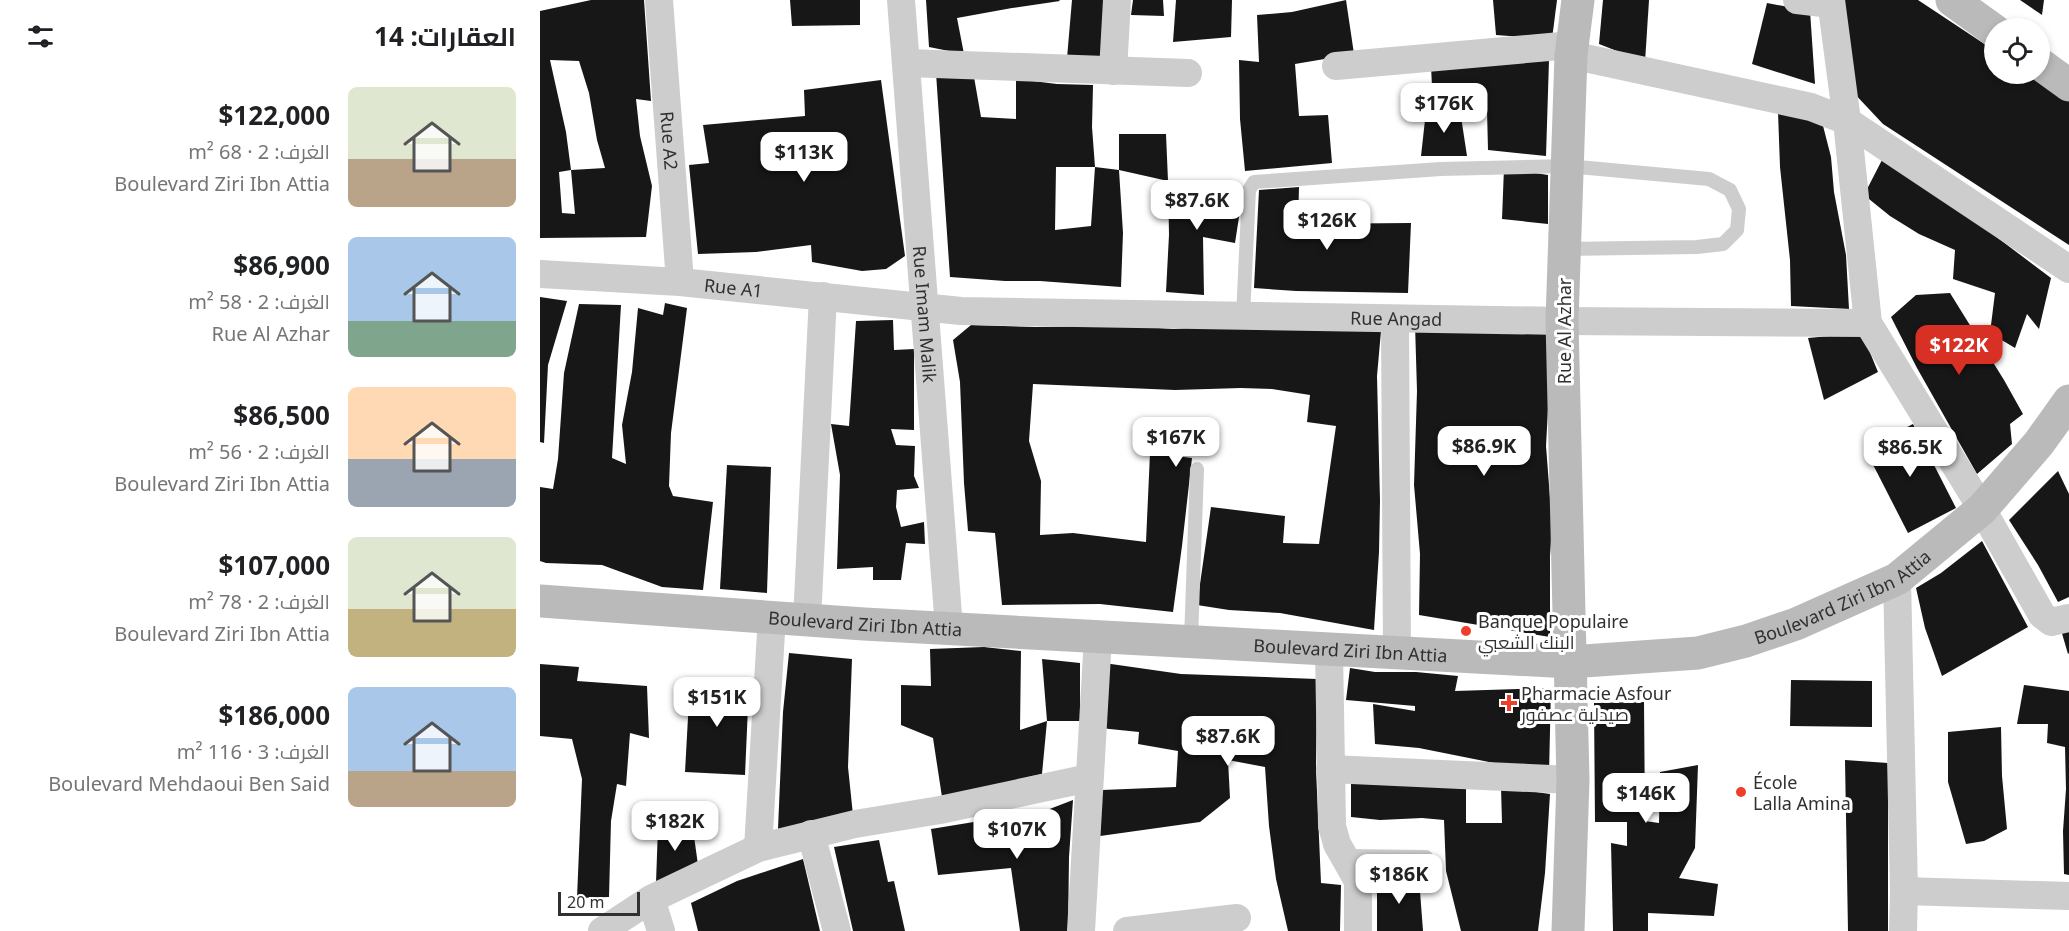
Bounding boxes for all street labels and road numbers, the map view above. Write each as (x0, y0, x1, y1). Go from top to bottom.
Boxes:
street label: Rue A2 (655, 110, 684, 171)
street label: Rue Imam Malik (908, 245, 942, 384)
street label: Rue A1 (703, 273, 764, 302)
street label: Rue Al Azhar (1552, 277, 1576, 384)
street label: Rue Angad (1350, 305, 1442, 331)
street label: Boulevard Ziri Ibn Attia (1751, 544, 1936, 649)
street label: Boulevard Ziri Ibn Attia (767, 605, 963, 641)
street label: Boulevard Ziri Ibn Attia (1253, 633, 1448, 667)

